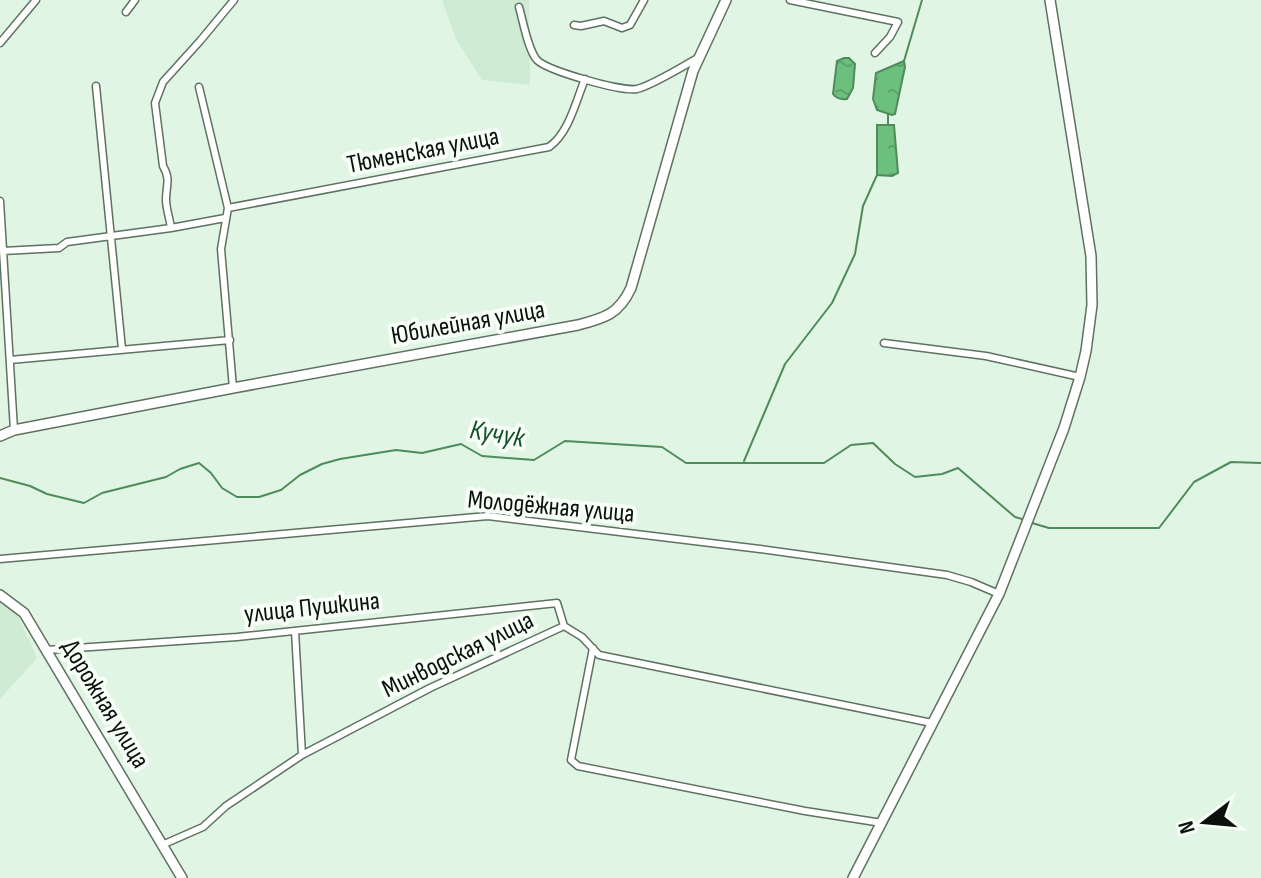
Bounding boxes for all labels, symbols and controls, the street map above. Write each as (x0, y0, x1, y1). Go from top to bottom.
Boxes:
street label: Тюменская улица (344, 121, 502, 181)
street label: Юбилейная улица (389, 294, 547, 352)
water label: Кучук (467, 413, 528, 455)
street label: Молодёжная улица (466, 484, 636, 530)
street label: улица Пушкина (243, 585, 381, 631)
street label: Минводская улица (377, 605, 539, 705)
street label: Дорожная улица (54, 634, 156, 774)
north arrow (1165, 782, 1245, 862)
text: N (1173, 818, 1202, 836)

